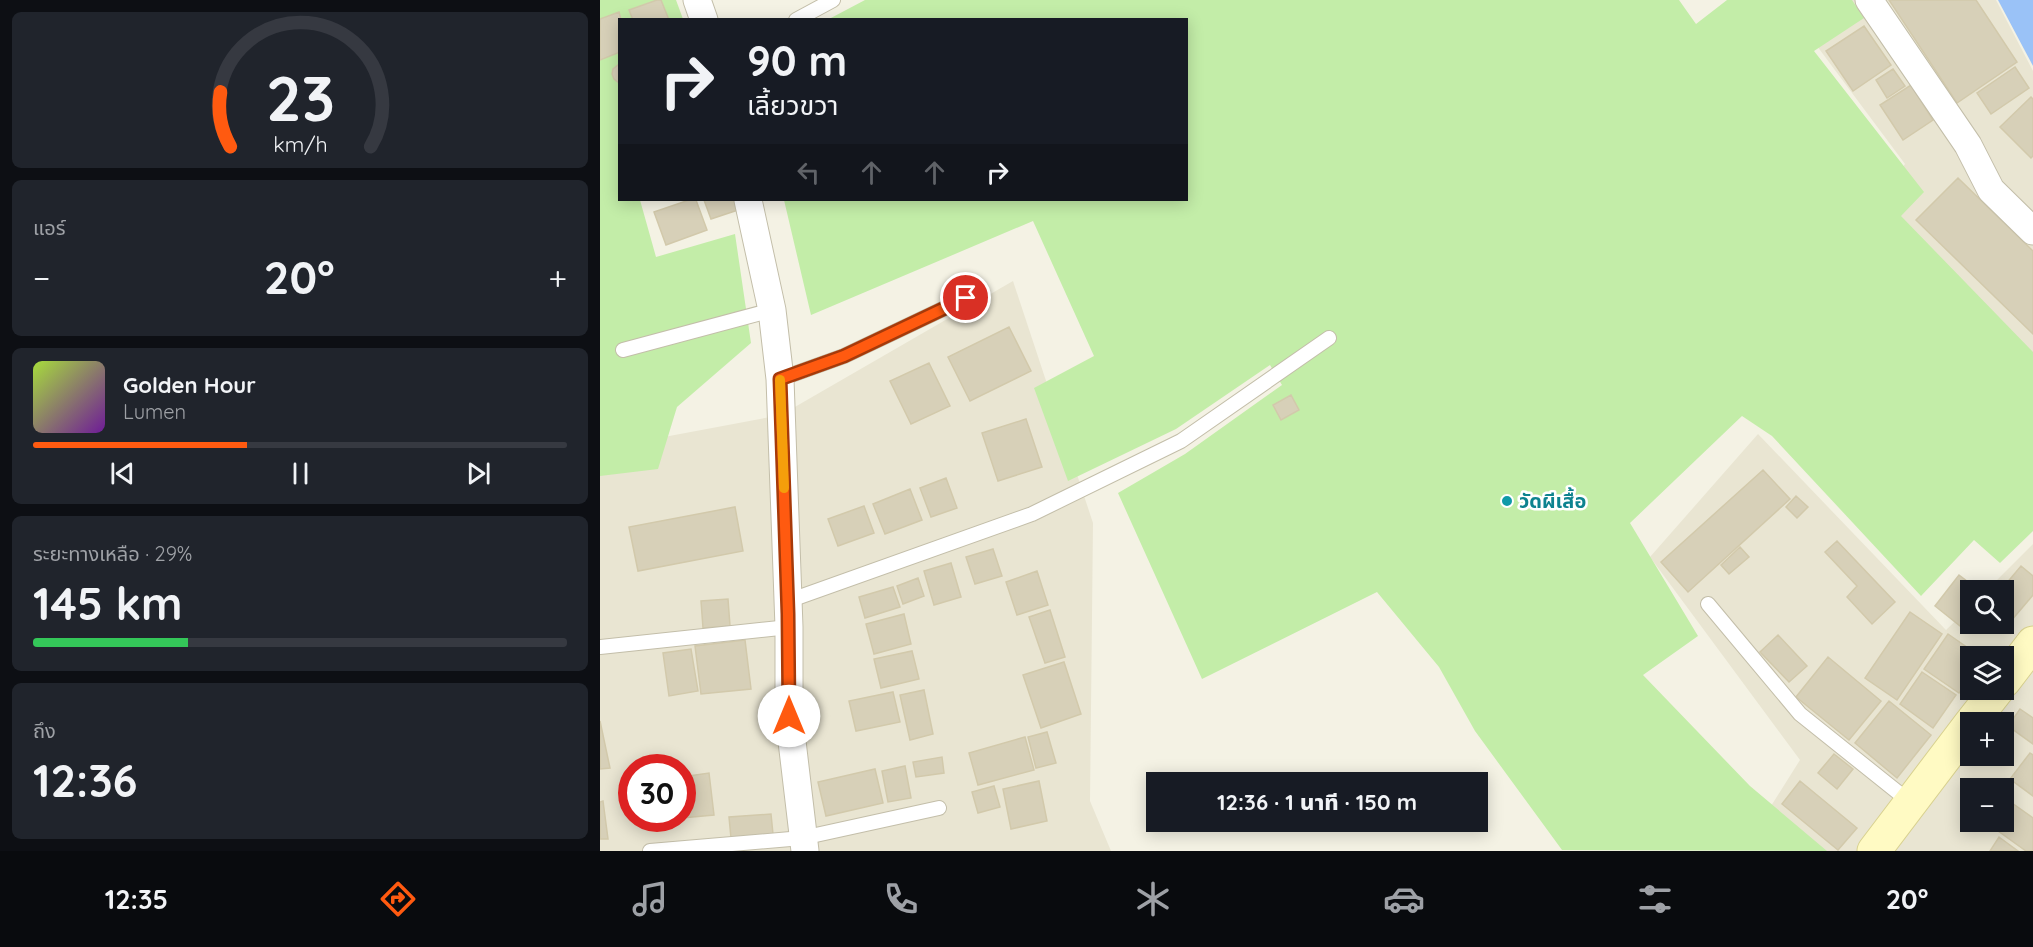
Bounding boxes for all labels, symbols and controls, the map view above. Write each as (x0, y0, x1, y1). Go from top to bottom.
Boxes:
text: 90 m (747, 34, 847, 87)
icon: right (648, 42, 726, 120)
text: 23 (265, 59, 335, 137)
text: เลี้ยวขวา (747, 88, 838, 122)
text: km/h (273, 131, 327, 157)
icon: left (792, 156, 825, 189)
icon: ahead (855, 156, 888, 189)
icon: ahead (918, 156, 951, 189)
icon: right (981, 156, 1014, 189)
text: แอร์ (33, 215, 65, 240)
text: 20° (264, 249, 335, 305)
text: − (33, 257, 50, 298)
text: + (548, 257, 567, 298)
pin (940, 272, 991, 323)
icon: arrive (949, 281, 982, 314)
text: Golden Hour (123, 371, 256, 399)
text: Lumen (123, 399, 186, 424)
icon: previous (106, 457, 139, 490)
icon: pause (284, 457, 317, 490)
icon: next (462, 457, 495, 490)
place label: วัดผีเสื้อ (1519, 487, 1586, 513)
marker: วัดผีเสื้อ (1500, 494, 1514, 508)
text: ระยะทางเหลือ · 29% (33, 541, 192, 566)
text: 145 km (33, 575, 183, 631)
map controls (1960, 580, 2014, 832)
button: search (1960, 580, 2014, 634)
button: layers (1960, 646, 2014, 700)
position arrow (757, 684, 821, 748)
button: + (1960, 712, 2014, 766)
text: ถึง (33, 718, 56, 743)
text: 12:36 (33, 752, 137, 808)
speed limit sign: 30 (618, 754, 696, 832)
button: − (1960, 778, 2014, 832)
text: 12:36 · 1 นาที · 150 m (1217, 788, 1417, 816)
icon: directions (377, 878, 419, 920)
icon: music (629, 878, 671, 920)
icon: phone (880, 878, 922, 920)
icon: climate (1132, 878, 1174, 920)
icon: car (1383, 878, 1425, 920)
icon: filters (1634, 878, 1676, 920)
text: 12:35 (105, 882, 168, 916)
text: 20° (1886, 882, 1928, 916)

